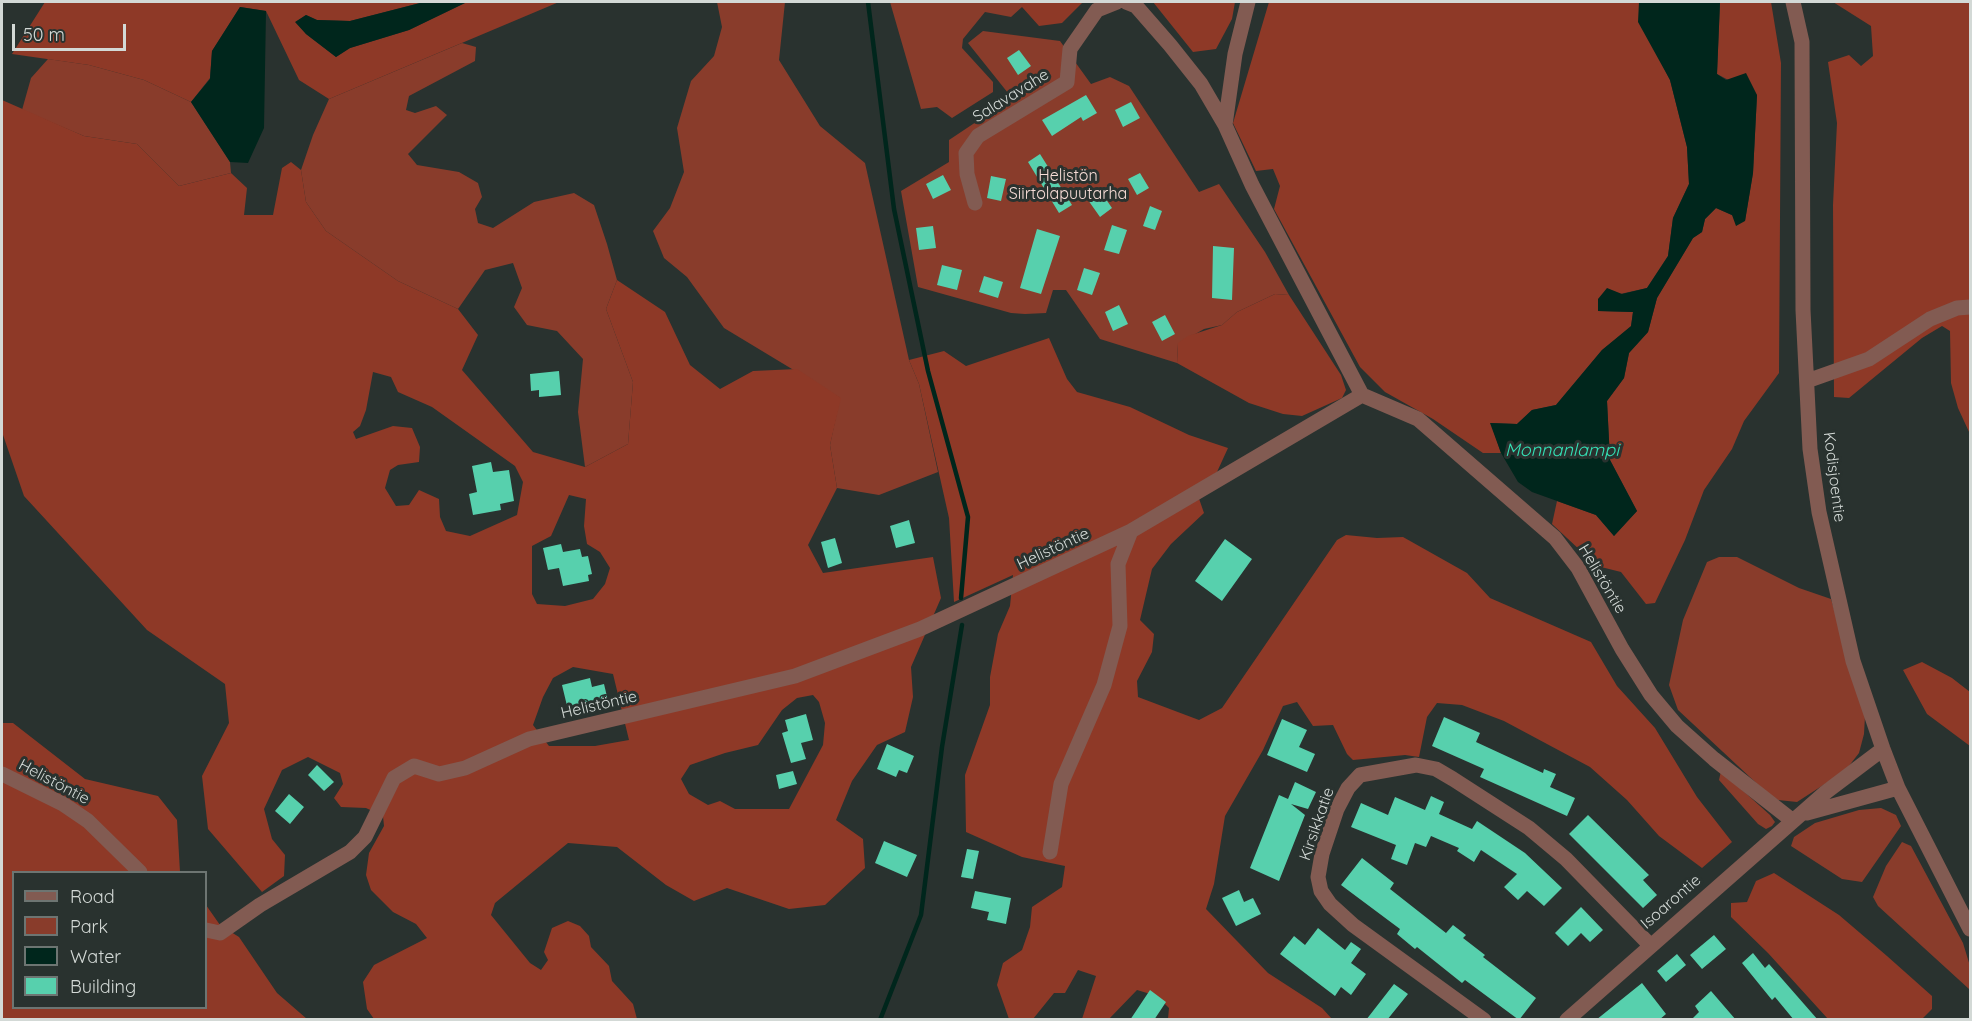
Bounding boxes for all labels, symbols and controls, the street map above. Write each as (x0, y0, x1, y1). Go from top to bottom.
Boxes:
scale bar (15, 12, 129, 50)
text: 50 m (23, 23, 65, 46)
street label: Salavavahe (969, 65, 1053, 127)
park label: Helistön Siirtolapuutarha (1009, 166, 1127, 204)
street label: Kodisjoentie (1819, 431, 1849, 523)
water label: Monnanlampi (1505, 440, 1619, 462)
street label: Helistöntie (1014, 524, 1092, 574)
street label: Helistöntie (1574, 541, 1630, 617)
street label: Helistöntie (559, 687, 639, 723)
street label: Helistöntie (15, 755, 93, 809)
street label: Kirsikkatie (1296, 785, 1338, 863)
legend (12, 871, 207, 1009)
street label: Isoarontie (1637, 871, 1705, 933)
text: Road (70, 885, 115, 908)
text: Park (70, 915, 108, 938)
text: Water (70, 945, 121, 968)
text: Building (70, 975, 136, 998)

